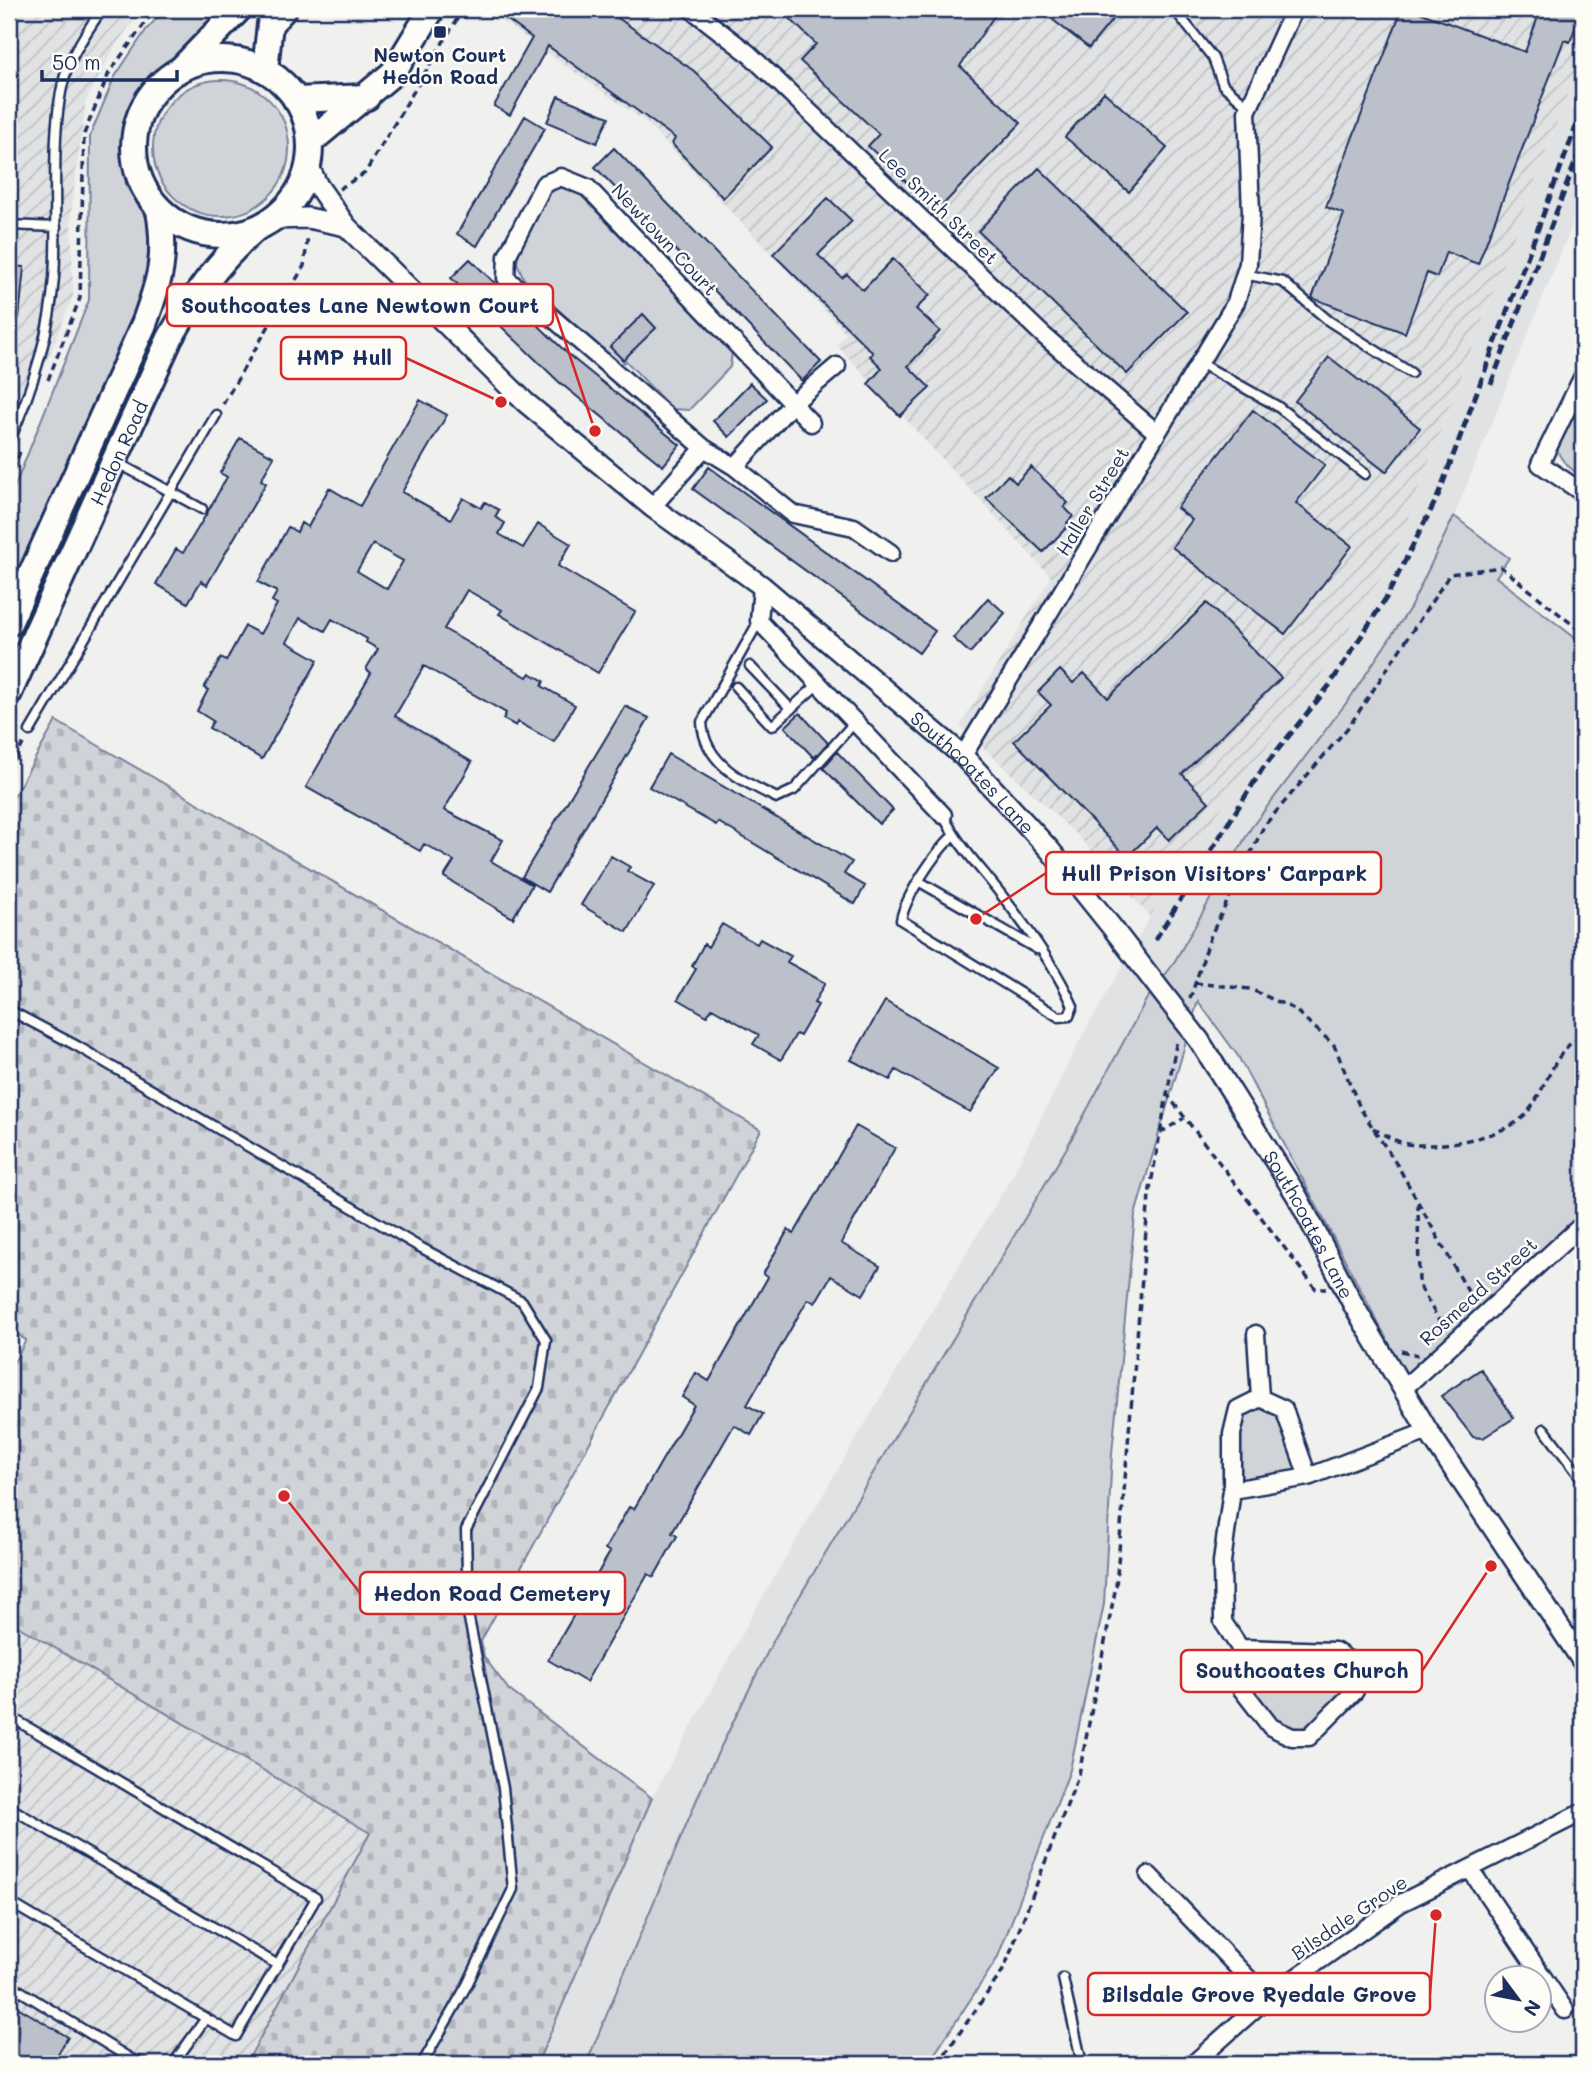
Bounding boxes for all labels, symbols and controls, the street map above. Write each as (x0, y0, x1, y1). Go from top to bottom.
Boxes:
marker: Newton Court Hedon Road (432, 24, 448, 40)
scale bar (42, 38, 177, 82)
place label: Newton Court Hedon Road (374, 42, 506, 89)
text: 50 m (52, 48, 101, 75)
street label: Lee Smith Street (874, 143, 1004, 269)
street label: Newtown Court (607, 178, 723, 300)
callout: Southcoates Lane Newtown Court (167, 284, 553, 326)
text: Southcoates Lane Newtown Court (181, 291, 539, 318)
callout: HMP Hull (281, 337, 406, 379)
text: HMP Hull (296, 343, 392, 370)
street label: Hedon Road (83, 396, 153, 509)
street label: Haller Street (1050, 442, 1134, 560)
street label: Southcoates Lane (906, 705, 1041, 839)
callout: Hull Prison Visitors' Carpark (1046, 852, 1381, 894)
text: Hull Prison Visitors' Carpark (1061, 859, 1367, 886)
street label: Southcoates Lane (1259, 1145, 1360, 1303)
street label: Rosmead Street (1414, 1232, 1542, 1350)
callout: Hedon Road Cemetery (360, 1572, 625, 1614)
text: Hedon Road Cemetery (373, 1579, 611, 1607)
callout: Southcoates Church (1181, 1650, 1422, 1692)
text: Southcoates Church (1195, 1656, 1409, 1683)
street label: Bilsdale Grove (1286, 1869, 1412, 1965)
north arrow (1484, 1965, 1554, 2035)
callout: Bilsdale Grove Ryedale Grove (1088, 1973, 1430, 2015)
text: Bilsdale Grove Ryedale Grove (1102, 1980, 1416, 2008)
text: N (1518, 1996, 1547, 2021)

